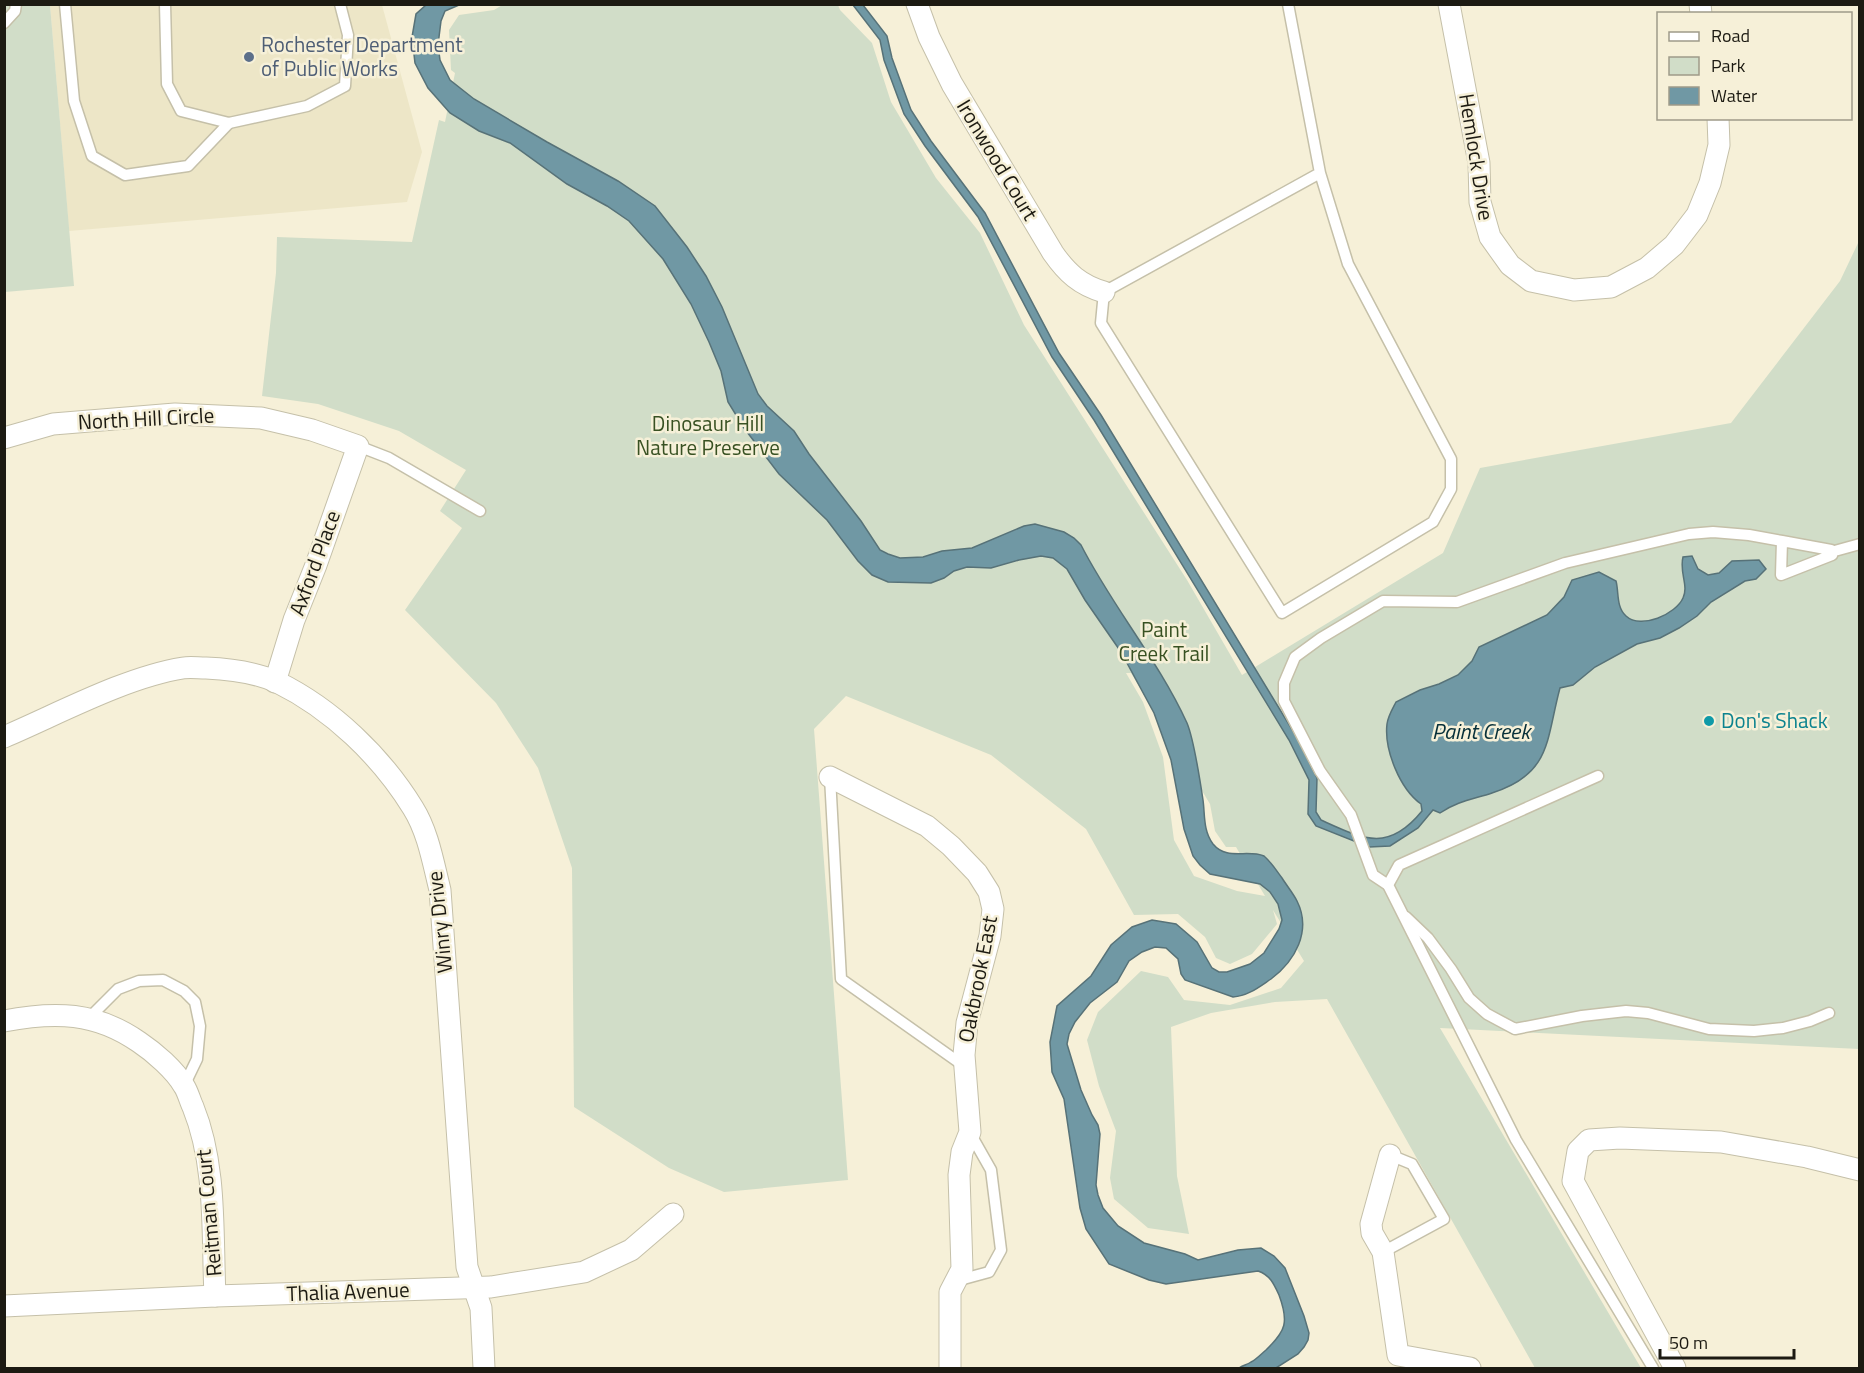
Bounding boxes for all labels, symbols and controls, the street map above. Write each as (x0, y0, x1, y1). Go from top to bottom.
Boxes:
legend (1657, 12, 1852, 120)
text: Road (1711, 22, 1750, 49)
place label: Rochester Department of Public Works (261, 28, 463, 84)
marker: Rochester Department of Public Works (242, 50, 256, 64)
text: Park (1711, 52, 1746, 79)
text: Water (1711, 82, 1757, 109)
street label: Hemlock Drive (1451, 91, 1503, 223)
street label: Ironwood Court (949, 93, 1047, 227)
street label: North Hill Circle (77, 398, 215, 438)
park label: Dinosaur Hill Nature Preserve (636, 407, 780, 463)
street label: Axford Place (280, 505, 348, 620)
park label: Paint Creek Trail (1119, 613, 1209, 669)
place label: Don's Shack (1721, 704, 1828, 736)
water label: Paint Creek (1432, 714, 1532, 748)
marker: Don's Shack (1702, 714, 1716, 728)
street label: Winry Drive (418, 869, 460, 975)
street label: Oakbrook East (949, 912, 1005, 1045)
street label: Reitman Court (186, 1148, 229, 1278)
street label: Thalia Avenue (286, 1273, 410, 1309)
scale bar (1660, 1322, 1794, 1360)
text: 50 m (1669, 1329, 1708, 1356)

